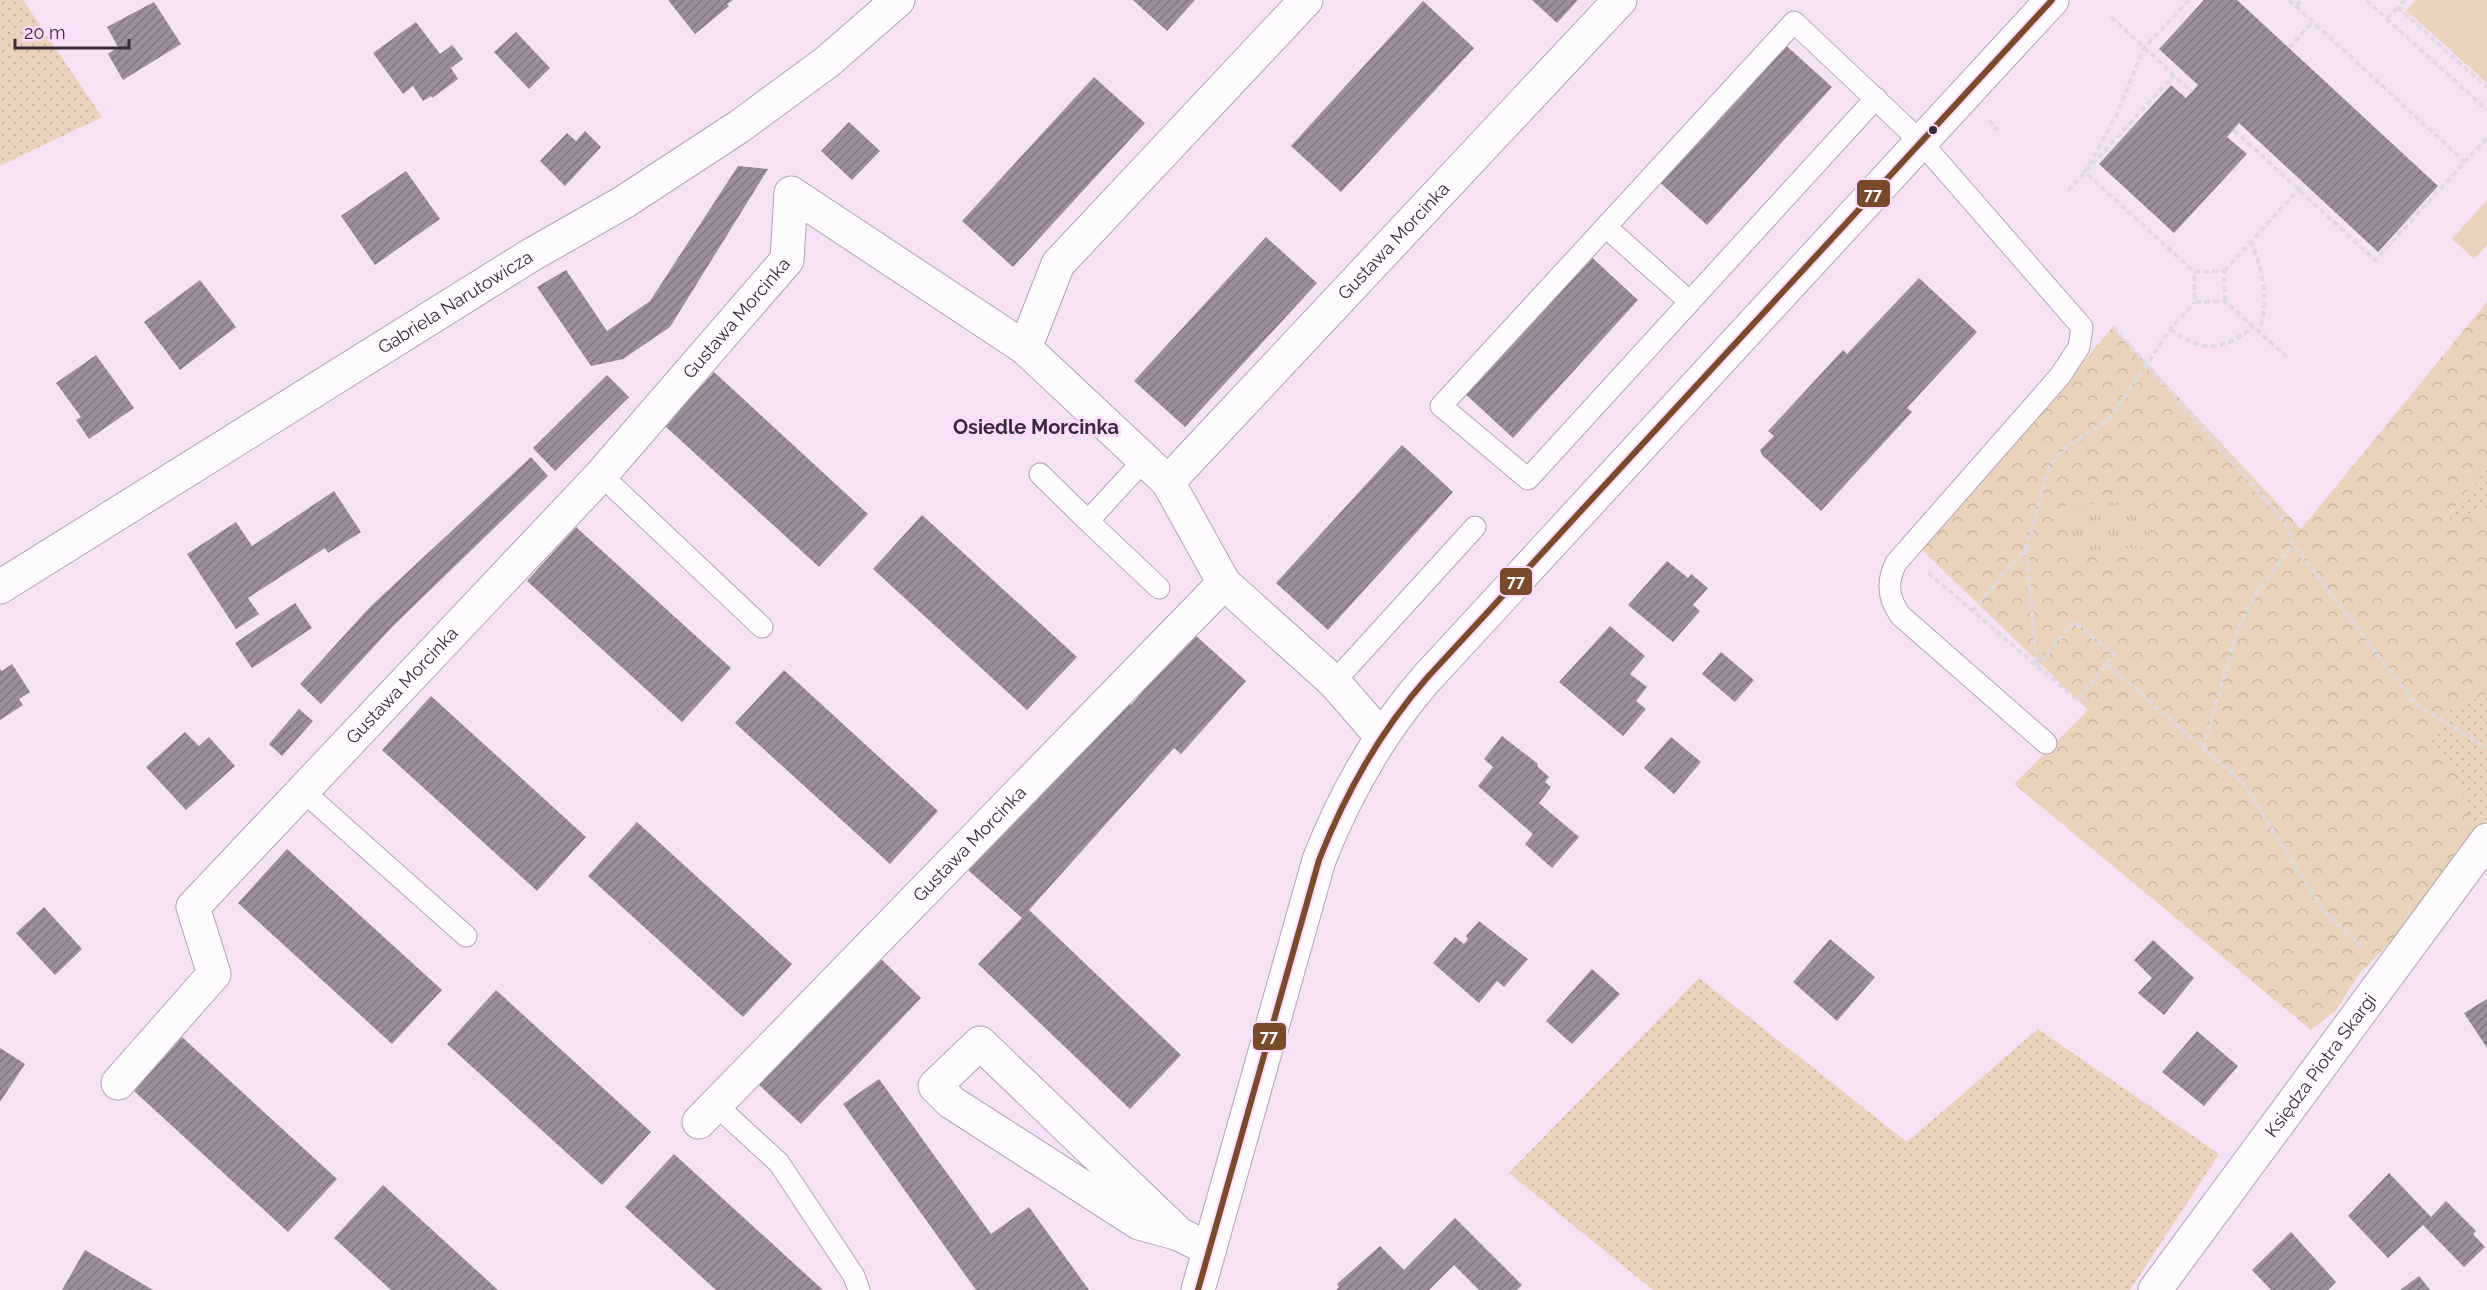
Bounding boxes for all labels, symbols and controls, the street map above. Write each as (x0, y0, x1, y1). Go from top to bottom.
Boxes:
scale bar (15, 12, 129, 50)
text: 20 m (24, 22, 66, 43)
unlabelled marker (1927, 124, 1939, 136)
street label: Gustawa Morcinka (1333, 178, 1453, 304)
line badge: 77 (1856, 179, 1891, 208)
text: 77 (1864, 185, 1882, 204)
street label: Gabriela Narutowicza (374, 246, 536, 358)
street label: Gustawa Morcinka (678, 253, 794, 382)
district label: Osiedle Morcinka (953, 415, 1119, 439)
line badge: 77 (1499, 567, 1533, 596)
text: 77 (1507, 572, 1525, 591)
street label: Gustawa Morcinka (342, 623, 462, 748)
street label: Gustawa Morcinka (909, 782, 1030, 906)
street label: Księdza Piotra Skargi (2260, 989, 2380, 1141)
line badge: 77 (1252, 1022, 1287, 1051)
text: 77 (1260, 1027, 1278, 1046)

